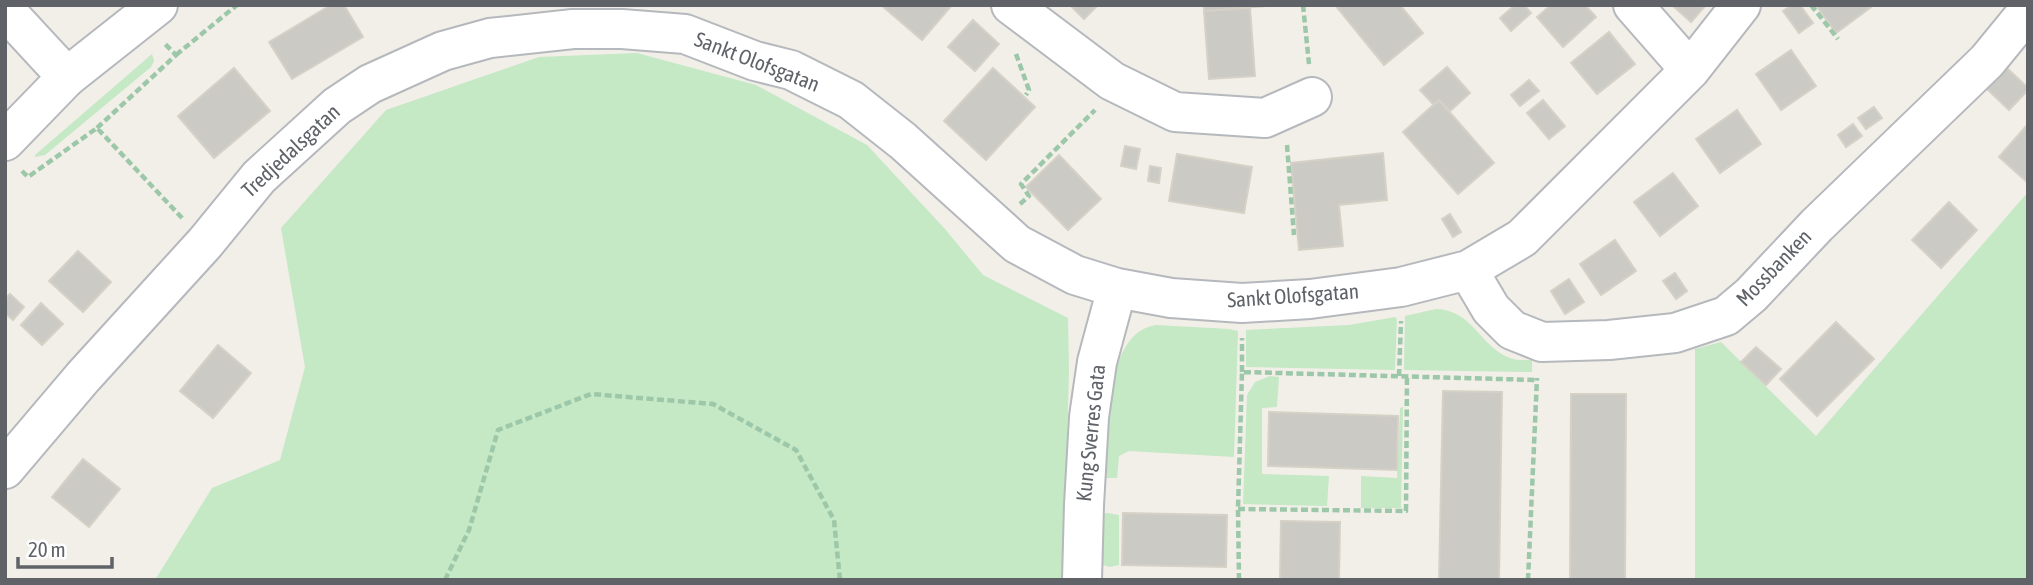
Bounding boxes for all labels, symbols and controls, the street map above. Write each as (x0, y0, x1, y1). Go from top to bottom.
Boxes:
street label: Sankt Olofsgatan (691, 26, 823, 96)
street label: Tredjedalsgatan (236, 99, 344, 202)
street label: Mossbanken (1731, 224, 1816, 311)
street label: Sankt Olofsgatan (1226, 278, 1360, 312)
street label: Kung Sverres Gata (1071, 363, 1109, 503)
scale bar (18, 526, 112, 570)
text: 20 m (28, 537, 66, 561)

